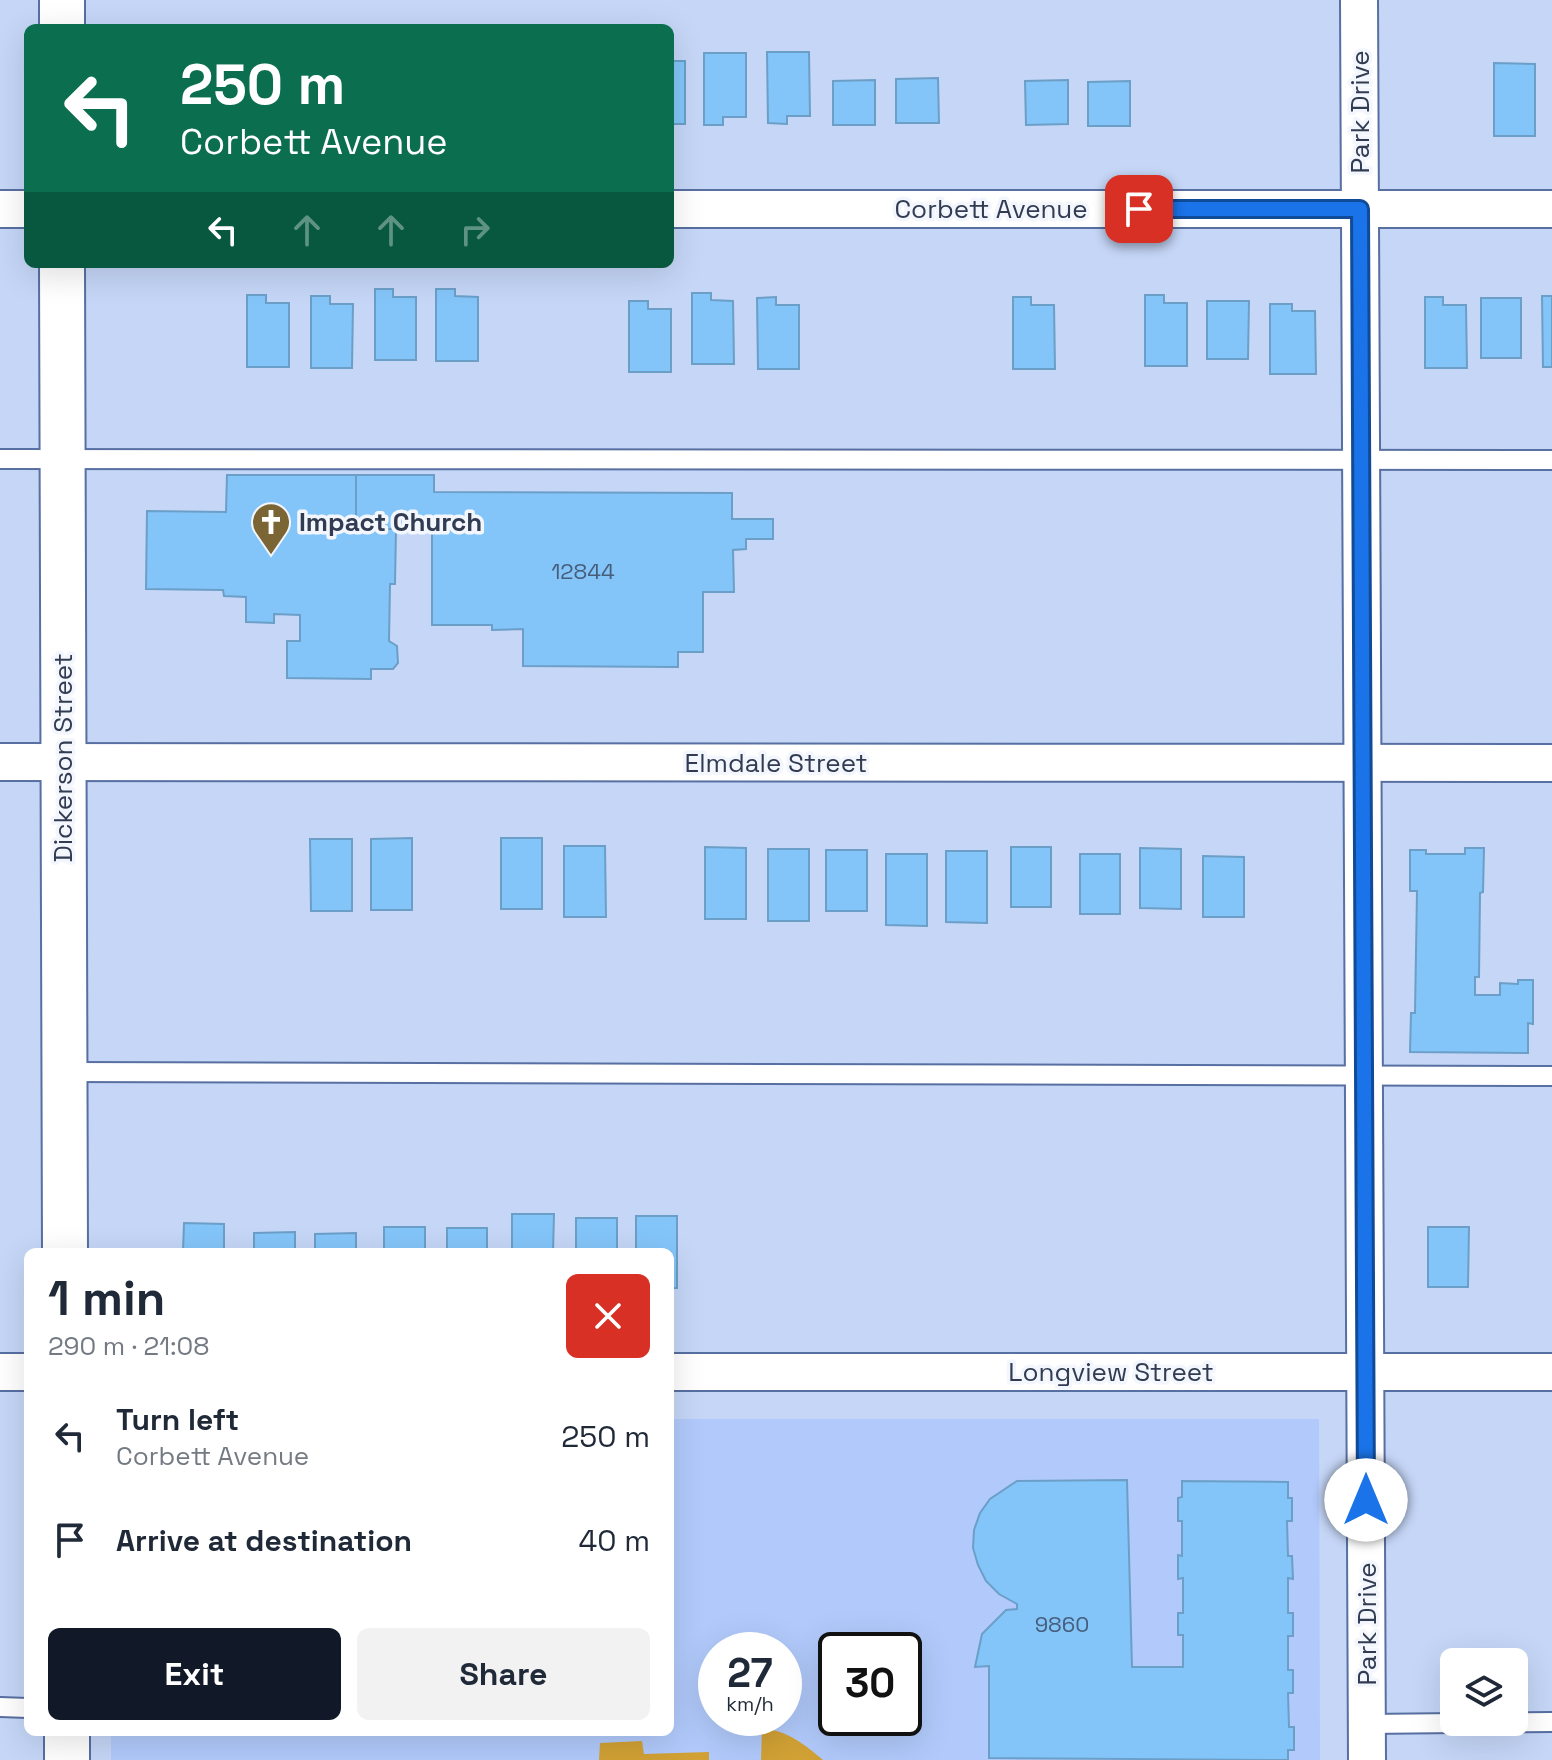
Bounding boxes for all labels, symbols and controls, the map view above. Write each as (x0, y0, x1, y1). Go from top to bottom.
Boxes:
text: 250 m (180, 49, 345, 120)
street label: Park Drive (1343, 50, 1377, 174)
icon: left (48, 56, 152, 160)
text: Corbett Avenue (180, 119, 448, 165)
pin (1105, 175, 1173, 243)
icon: arrive (1117, 187, 1161, 231)
street label: Corbett Avenue (894, 192, 1088, 226)
icon: left (201, 208, 245, 252)
icon: ahead (285, 208, 329, 252)
icon: ahead (369, 208, 413, 252)
icon: right (453, 208, 497, 252)
church icon: Impact Church (250, 501, 292, 556)
place label: Impact Church (299, 505, 482, 539)
house number: 12844 (551, 557, 615, 585)
street label: Dickerson Street (46, 653, 80, 863)
street label: Elmdale Street (685, 746, 867, 780)
text: 1 min (48, 1268, 165, 1329)
button: close (566, 1274, 650, 1358)
text: 290 m · 21:08 (48, 1329, 209, 1363)
street label: Longview Street (1008, 1355, 1214, 1389)
text: Turn left (116, 1400, 239, 1439)
icon: left (48, 1414, 92, 1458)
text: 250 m (561, 1417, 650, 1456)
text: Corbett Avenue (116, 1439, 309, 1473)
position arrow (1324, 1458, 1408, 1542)
icon: arrive (48, 1518, 92, 1562)
text: Arrive at destination (116, 1521, 412, 1560)
text: 40 m (579, 1521, 650, 1560)
street label: Park Drive (1350, 1562, 1384, 1686)
house number: 9860 (1035, 1610, 1089, 1638)
button: Exit (48, 1628, 341, 1720)
button: Share (357, 1628, 650, 1720)
speed limit sign: 30 (818, 1632, 922, 1736)
text: 27 (727, 1648, 773, 1699)
map controls (1440, 1648, 1528, 1736)
button: layers (1440, 1648, 1528, 1736)
text: km/h (726, 1691, 774, 1717)

